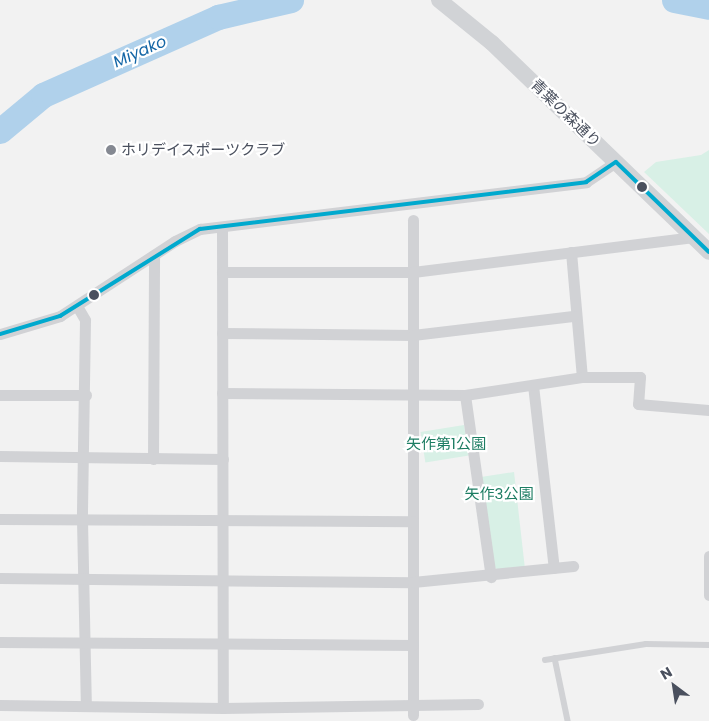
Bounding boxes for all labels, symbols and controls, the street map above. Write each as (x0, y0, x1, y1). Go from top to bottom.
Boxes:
water label: Miyako (111, 32, 169, 72)
street label: 青葉の森通り (527, 75, 605, 151)
place label: ホリデイスポーツクラブ (121, 141, 286, 159)
marker: ホリデイスポーツクラブ (105, 144, 117, 156)
unlabelled marker (637, 182, 647, 192)
unlabelled marker (89, 290, 99, 300)
park label: 矢作第1公園 (406, 435, 486, 453)
park label: 矢作3公園 (465, 485, 533, 503)
north arrow (649, 661, 699, 711)
text: N (657, 662, 676, 684)

